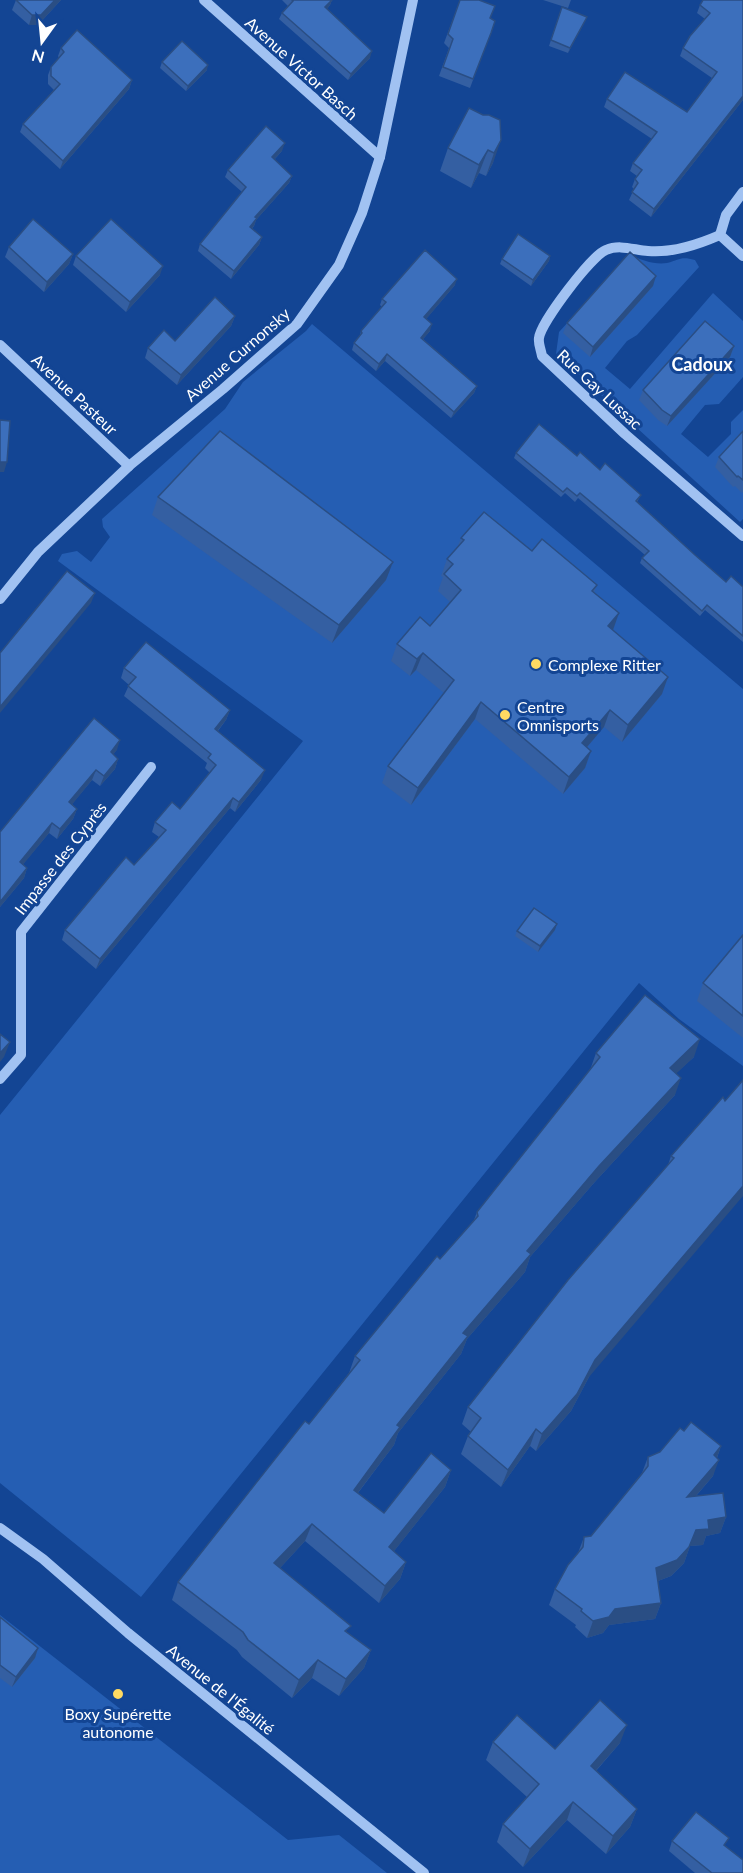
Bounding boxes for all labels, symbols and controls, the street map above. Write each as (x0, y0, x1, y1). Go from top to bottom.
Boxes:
north arrow (12, 12, 72, 72)
street label: Avenue Victor Basch (242, 12, 362, 124)
text: N (30, 46, 46, 68)
street label: Avenue Curnonsky (181, 303, 294, 405)
street label: Rue Gay Lussac (554, 345, 646, 433)
street label: Avenue Pasteur (28, 349, 122, 439)
district label: Cadoux (671, 353, 733, 375)
place label: Complexe Ritter (548, 655, 661, 674)
marker: Complexe Ritter (529, 657, 543, 671)
place label: Centre Omnisports (517, 697, 599, 734)
marker: Centre Omnisports (498, 708, 512, 722)
street label: Impasse des Cyprès (10, 798, 110, 918)
street label: Avenue de l'Égalité (163, 1640, 279, 1738)
marker: Boxy Supérette autonome (111, 1687, 125, 1701)
place label: Boxy Supérette autonome (65, 1704, 171, 1741)

